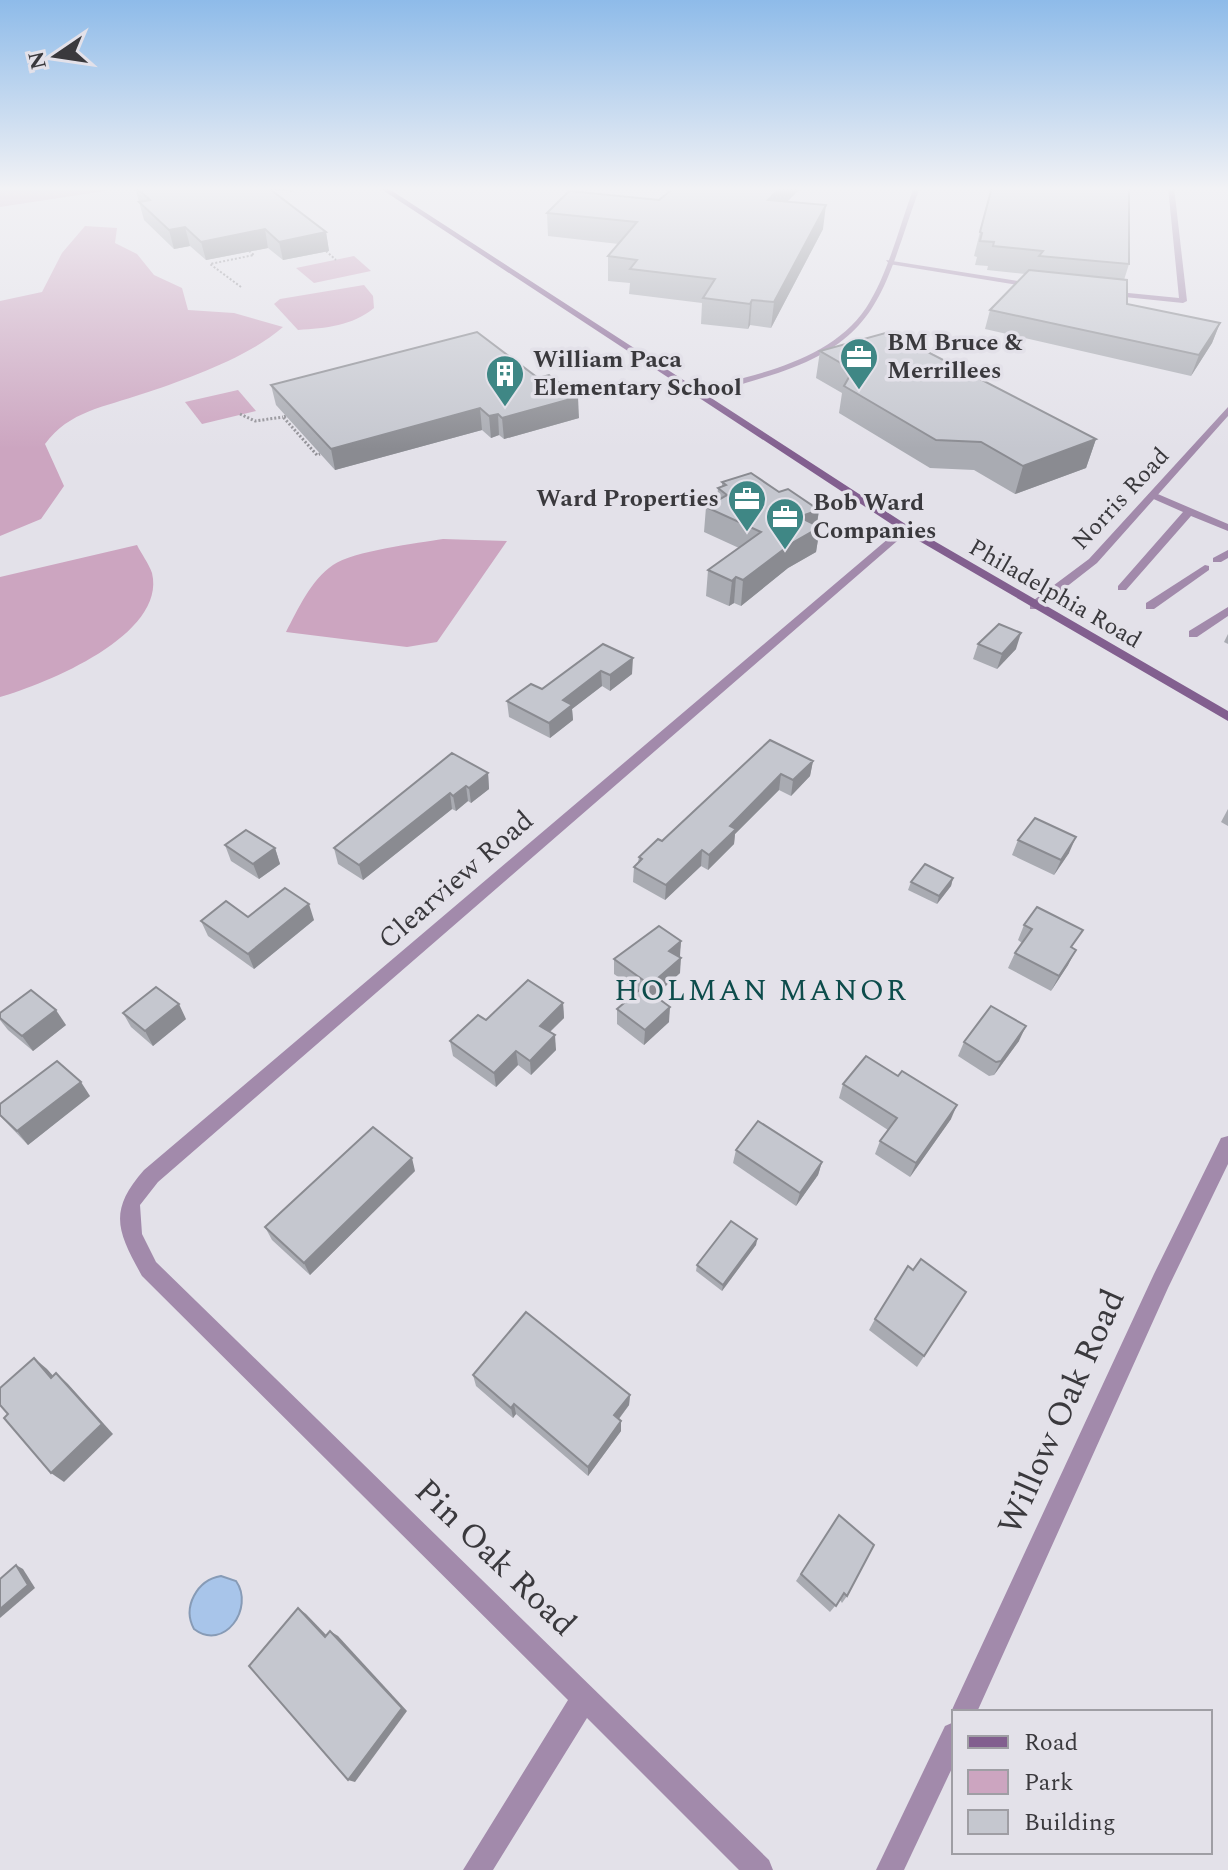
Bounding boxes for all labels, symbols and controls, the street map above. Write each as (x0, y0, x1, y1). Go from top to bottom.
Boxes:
north arrow (16, 16, 96, 96)
text: N (20, 48, 56, 73)
place label: BM Bruce & Merrillees (887, 325, 1024, 389)
office icon: BM Bruce & Merrillees (838, 336, 880, 391)
place label: William Paca Elementary School (533, 342, 742, 406)
building icon: William Paca Elementary School (484, 353, 526, 408)
street label: Norris Road (1064, 439, 1178, 559)
office icon: Ward Properties (726, 478, 768, 533)
place label: Ward Properties (536, 481, 719, 517)
place label: Bob Ward Companies (813, 485, 937, 549)
office icon: Bob Ward Companies (764, 496, 806, 551)
street label: Philadelphia Road (962, 530, 1148, 658)
street label: Clearview Road (369, 800, 543, 960)
district label: HOLMAN MANOR (614, 968, 908, 1014)
street label: Willow Oak Road (985, 1281, 1139, 1543)
street label: Pin Oak Road (402, 1467, 588, 1649)
legend (952, 1710, 1212, 1854)
text: Road (1024, 1725, 1078, 1761)
text: Park (1024, 1765, 1074, 1801)
text: Building (1024, 1805, 1116, 1841)

